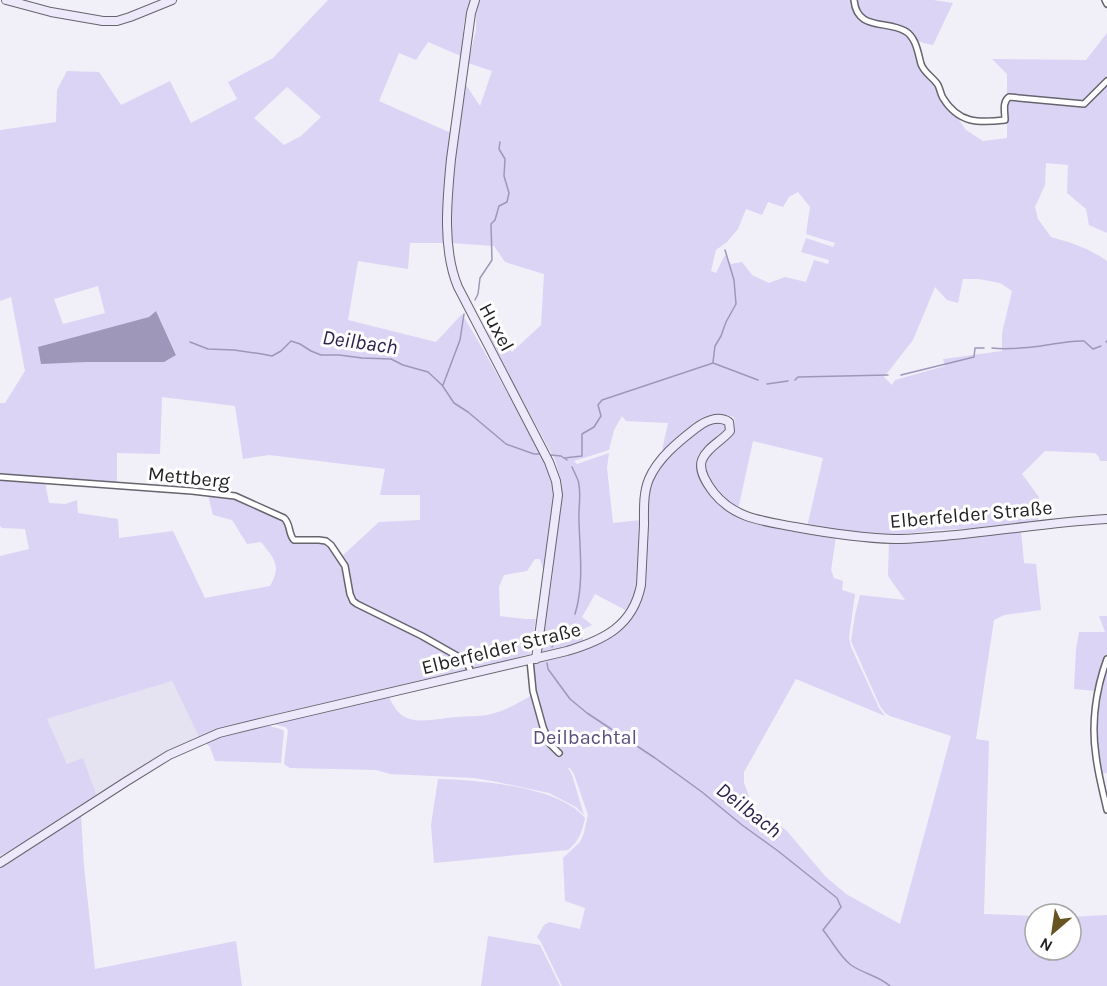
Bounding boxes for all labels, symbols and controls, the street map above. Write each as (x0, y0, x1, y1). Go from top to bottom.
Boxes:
street label: Huxel (474, 299, 519, 355)
water label: Deilbach (321, 325, 399, 359)
street label: Mettberg (147, 462, 231, 493)
street label: Elberfelder Straße (889, 496, 1053, 533)
street label: Elberfelder Straße (419, 618, 583, 679)
park label: Deilbachtal (533, 726, 637, 749)
water label: Deilbach (712, 777, 786, 843)
north arrow (1023, 902, 1083, 962)
text: N (1036, 934, 1056, 956)

